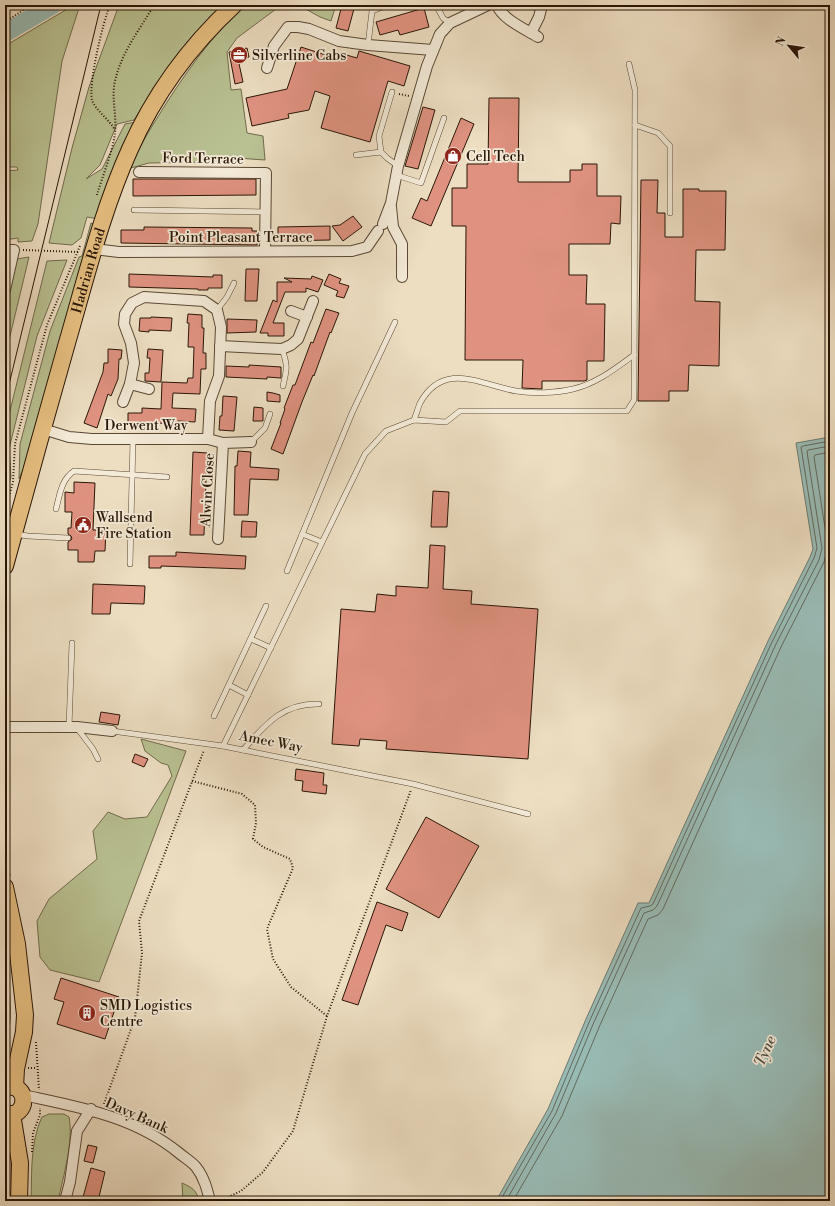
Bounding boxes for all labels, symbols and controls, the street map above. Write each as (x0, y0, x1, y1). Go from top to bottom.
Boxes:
north arrow (769, 26, 809, 66)
text: N (773, 34, 790, 49)
office icon: Silverline Cabs (229, 45, 249, 65)
place label: Silverline Cabs (252, 47, 346, 65)
shop icon: Cell Tech (443, 146, 463, 166)
place label: Cell Tech (466, 148, 525, 166)
street label: Ford Terrace (162, 149, 244, 169)
street label: Hadrian Road (68, 226, 110, 315)
street label: Point Pleasant Terrace (169, 229, 313, 247)
street label: Derwent Way (105, 417, 188, 435)
street label: Alwin Close (197, 453, 219, 528)
place label: Wallsend Fire Station (95, 509, 172, 543)
public building icon: Wallsend Fire Station (73, 515, 93, 535)
street label: Amec Way (236, 727, 304, 757)
place label: SMD Logistics Centre (100, 997, 192, 1031)
building icon: SMD Logistics Centre (77, 1003, 97, 1023)
water label: Tyne (750, 1033, 781, 1070)
street label: Davy Bank (102, 1094, 172, 1138)

